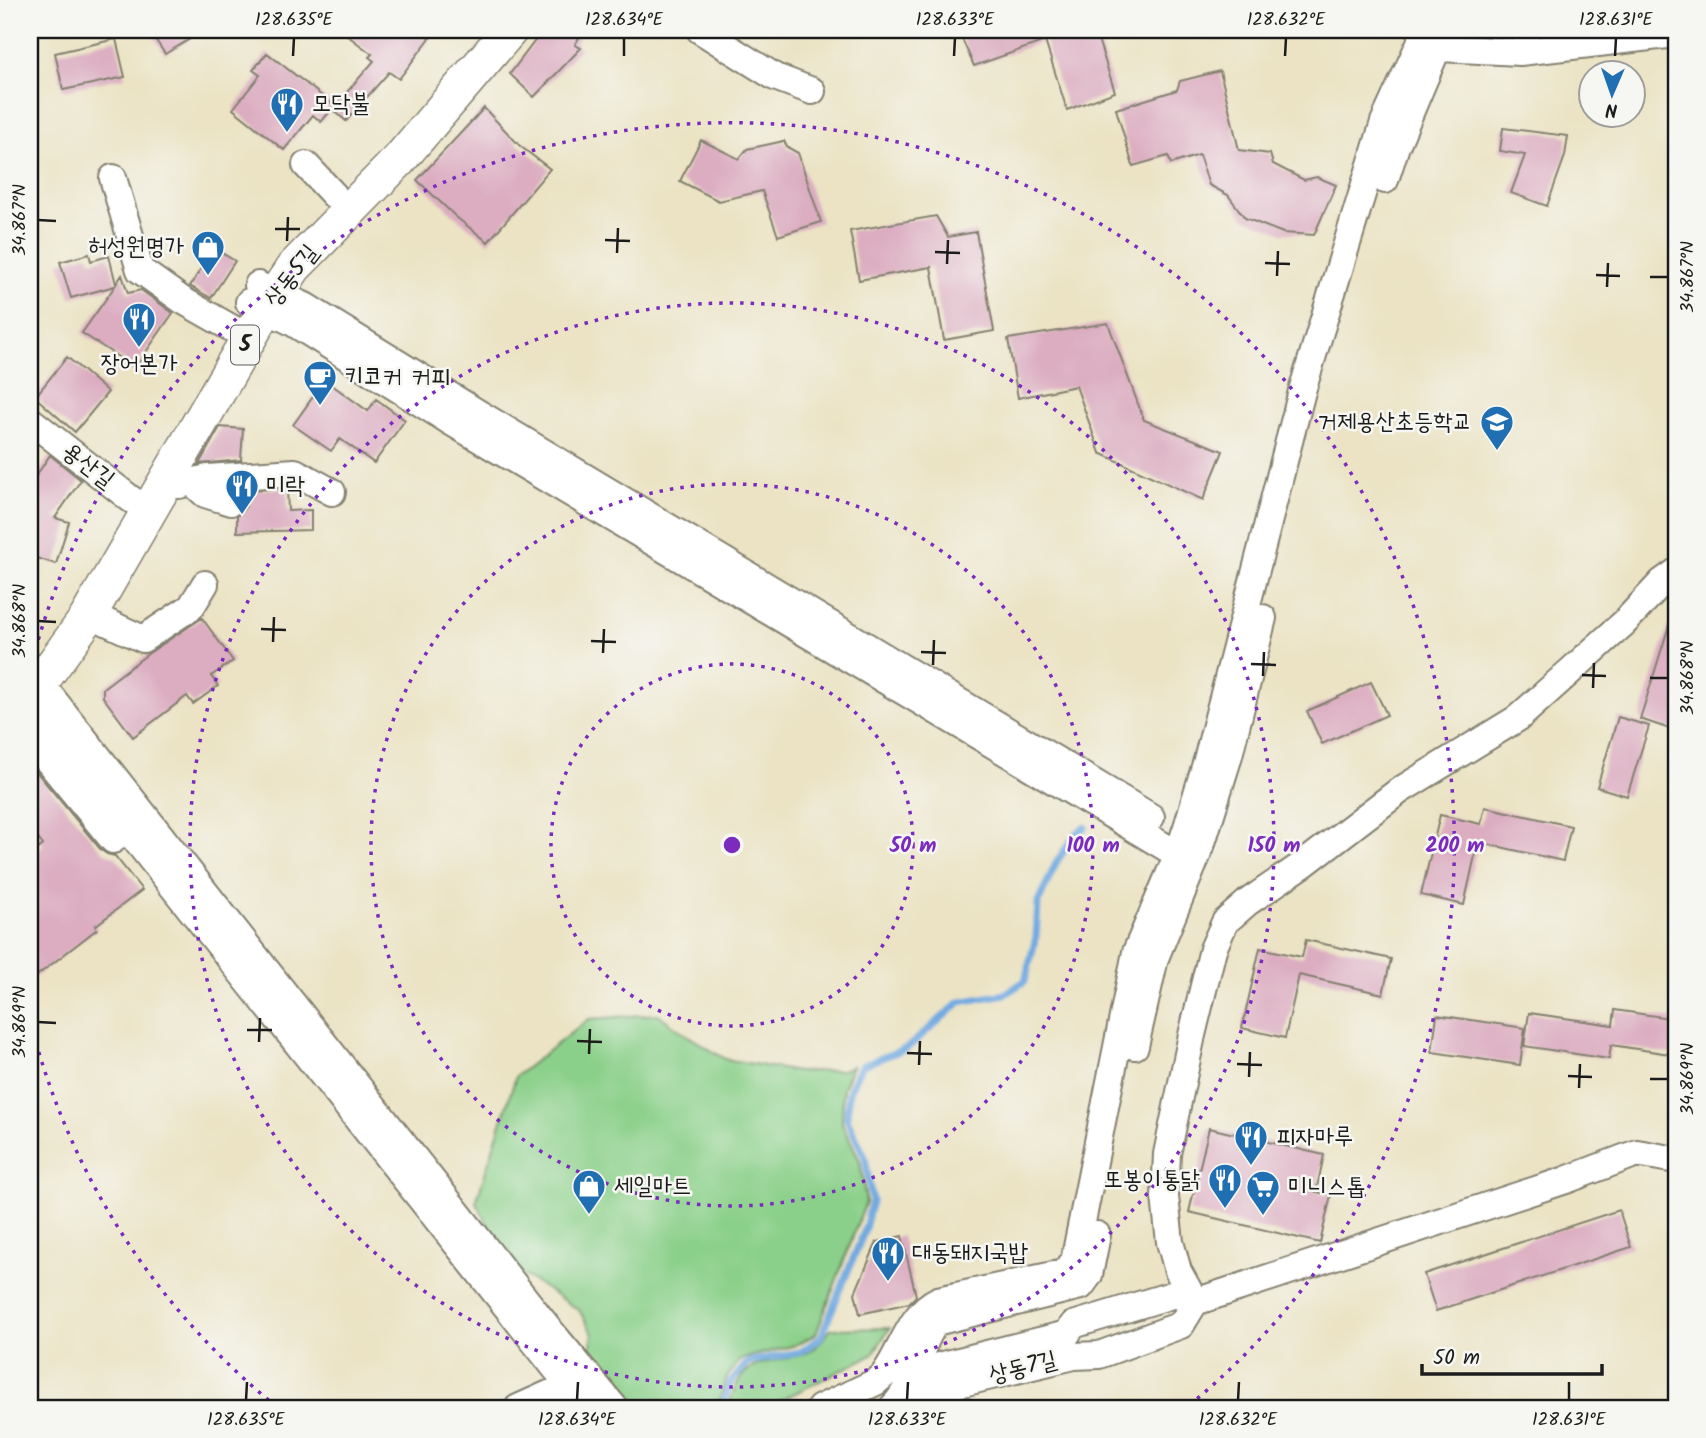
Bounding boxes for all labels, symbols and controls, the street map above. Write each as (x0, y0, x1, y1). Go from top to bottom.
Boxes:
text: 128.635°E (255, 6, 333, 35)
text: 128.634°E (585, 6, 663, 35)
text: 128.633°E (916, 6, 995, 35)
text: 128.632°E (1247, 6, 1326, 35)
text: 128.631°E (1579, 6, 1653, 35)
north arrow (1576, 60, 1646, 130)
restaurant icon: 모닥불 (268, 85, 306, 134)
place label: 모닥불 (312, 85, 370, 124)
text: N (1605, 94, 1618, 124)
text: 34.867°N (6, 184, 35, 256)
place label: 허성원명가 (87, 228, 184, 267)
shop icon: 허성원명가 (189, 228, 227, 277)
street label: 상동5길 (255, 236, 329, 316)
text: 34.867°N (1674, 241, 1703, 313)
restaurant icon: 장어본가 (120, 300, 158, 349)
road number: 5 (231, 326, 259, 364)
place label: 장어본가 (100, 345, 178, 384)
cafe icon: 키코커 커피 (301, 358, 339, 407)
place label: 키코커 커피 (344, 358, 450, 397)
place label: 거제용산초등학교 (1318, 403, 1472, 442)
school or university icon: 거제용산초등학교 (1478, 403, 1516, 452)
street label: 용산길 (53, 433, 123, 499)
restaurant icon: 미락 (223, 467, 261, 516)
place label: 미락 (266, 467, 305, 506)
text: 34.868°N (6, 584, 35, 658)
text: 34.868°N (1674, 641, 1703, 715)
text: 50 m (889, 830, 936, 863)
text: 100 m (1066, 830, 1120, 863)
text: 150 m (1247, 830, 1301, 863)
text: 200 m (1425, 830, 1485, 863)
centre of rings (720, 833, 744, 857)
text: 34.869°N (6, 986, 35, 1058)
text: 34.869°N (1674, 1043, 1703, 1115)
restaurant icon: 피자마루 (1232, 1118, 1270, 1167)
place label: 피자마루 (1276, 1118, 1353, 1157)
place label: 또봉이통닭 (1103, 1161, 1200, 1200)
restaurant icon: 또봉이통닭 (1206, 1161, 1244, 1210)
shop icon: 세일마트 (570, 1167, 608, 1216)
place label: 세일마트 (614, 1167, 691, 1206)
supermarket icon: 미니스톱 (1244, 1168, 1282, 1217)
place label: 미니스톱 (1288, 1168, 1365, 1207)
restaurant icon: 대동돼지국밥 (869, 1234, 907, 1283)
place label: 대동돼지국밥 (912, 1234, 1029, 1273)
scale bar (1422, 1333, 1603, 1377)
street label: 상동7길 (985, 1341, 1061, 1395)
text: 50 m (1433, 1342, 1480, 1375)
text: 128.635°E (207, 1406, 285, 1435)
text: 128.634°E (538, 1406, 616, 1435)
text: 128.633°E (868, 1406, 947, 1435)
text: 128.632°E (1199, 1406, 1278, 1435)
text: 128.631°E (1532, 1406, 1606, 1435)

